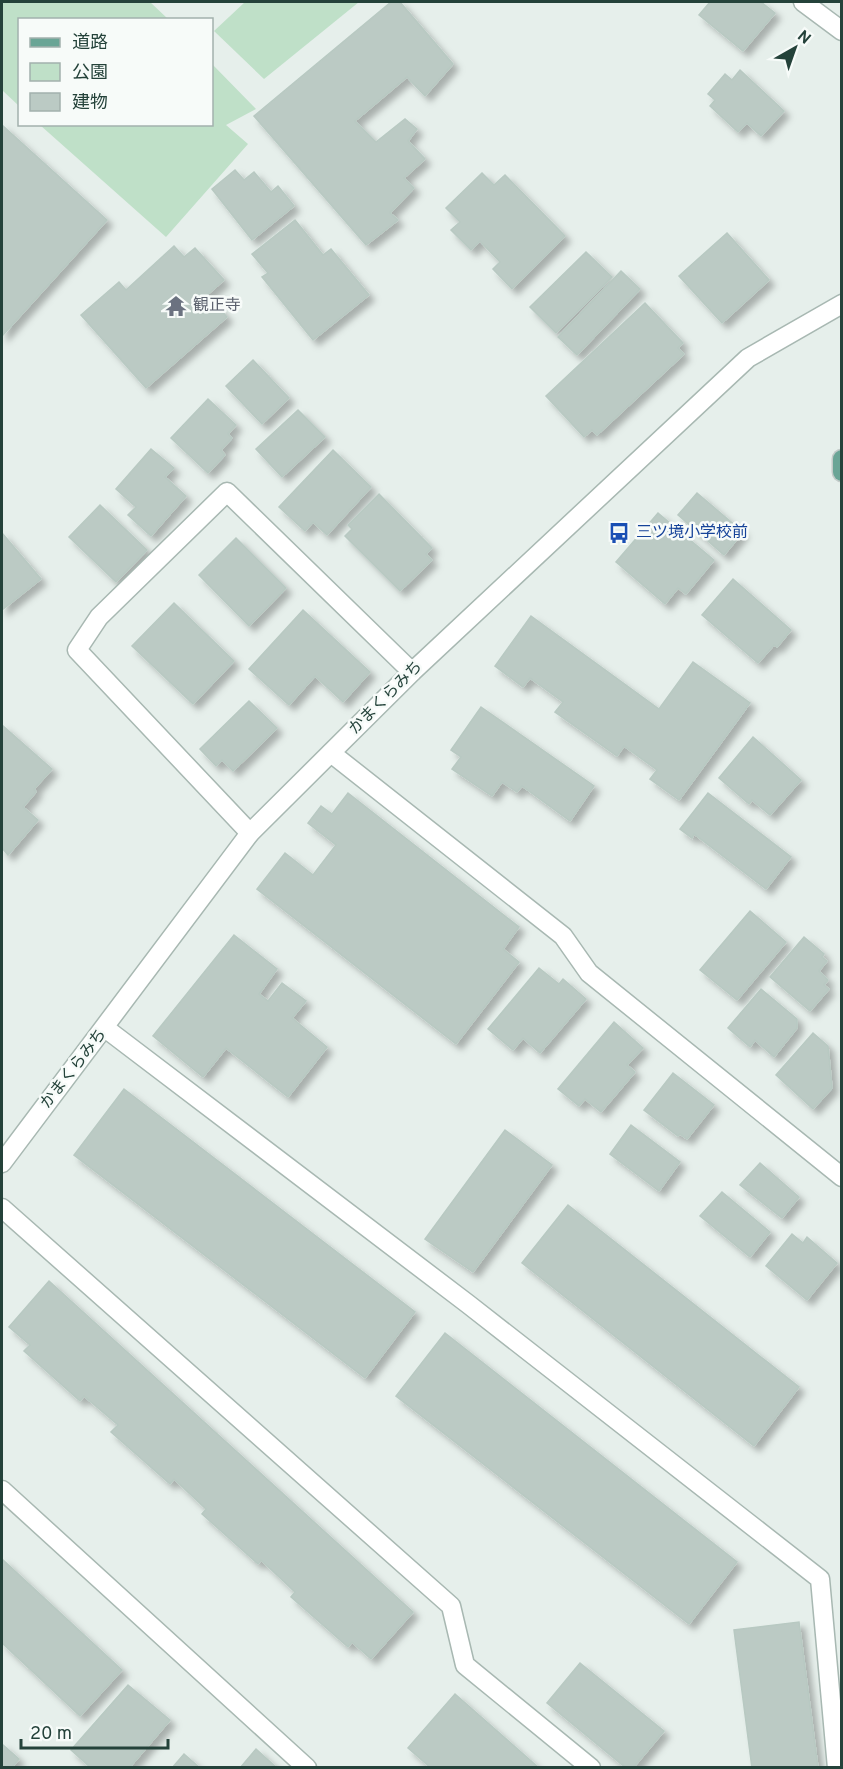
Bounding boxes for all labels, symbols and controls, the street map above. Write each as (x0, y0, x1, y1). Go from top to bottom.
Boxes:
legend (18, 18, 213, 126)
north arrow (765, 18, 825, 78)
text: N (793, 27, 814, 49)
text: 道路 (72, 32, 108, 55)
text: 公園 (72, 62, 108, 85)
text: 建物 (72, 92, 108, 115)
temple icon: 観正寺 (164, 294, 188, 318)
place label: 観正寺 (193, 296, 241, 316)
bus stop icon: 三ツ境小学校前 (607, 521, 631, 545)
place label: 三ツ境小学校前 (636, 523, 748, 543)
street label: かまくらみち (345, 657, 427, 739)
street label: かまくらみち (37, 1025, 111, 1113)
scale bar (21, 1712, 168, 1750)
text: 20 m (30, 1723, 72, 1746)

